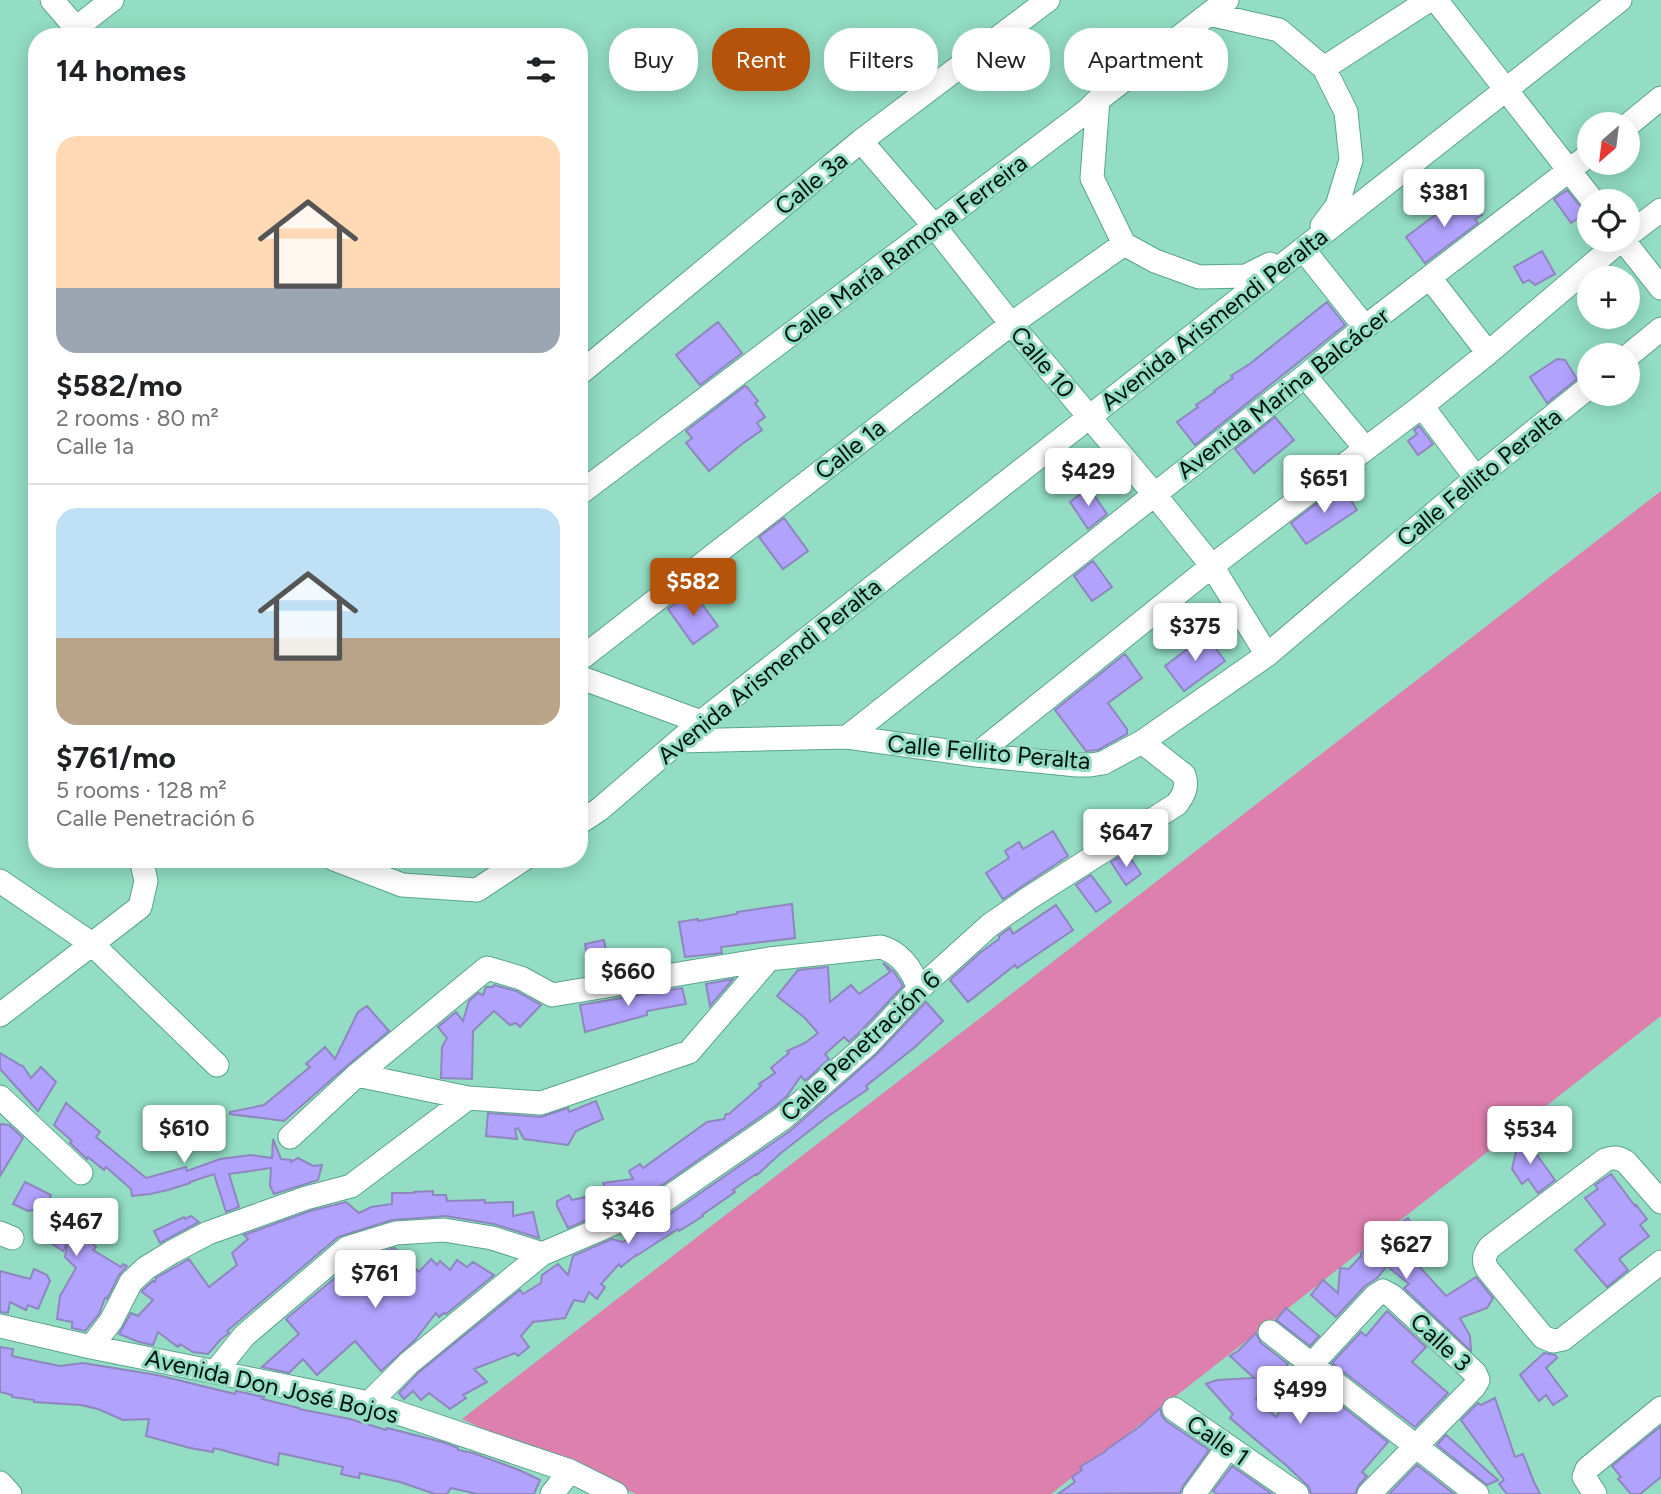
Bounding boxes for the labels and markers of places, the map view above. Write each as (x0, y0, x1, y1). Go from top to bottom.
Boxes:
pin: $381 (1403, 170, 1485, 229)
pin: $429 (1047, 448, 1129, 508)
pin: $651 (1283, 456, 1365, 515)
pin: $582 (652, 558, 734, 618)
pin: $375 (1154, 604, 1236, 663)
pin: $647 (1085, 810, 1167, 869)
pin: $660 (587, 948, 669, 1008)
pin: $610 (143, 1106, 225, 1165)
pin: $534 (1489, 1106, 1571, 1166)
pin: $346 (587, 1186, 669, 1246)
pin: $467 (35, 1198, 117, 1258)
pin: $627 (1365, 1222, 1447, 1281)
pin: $761 (334, 1250, 416, 1310)
pin: $499 (1259, 1366, 1341, 1426)

